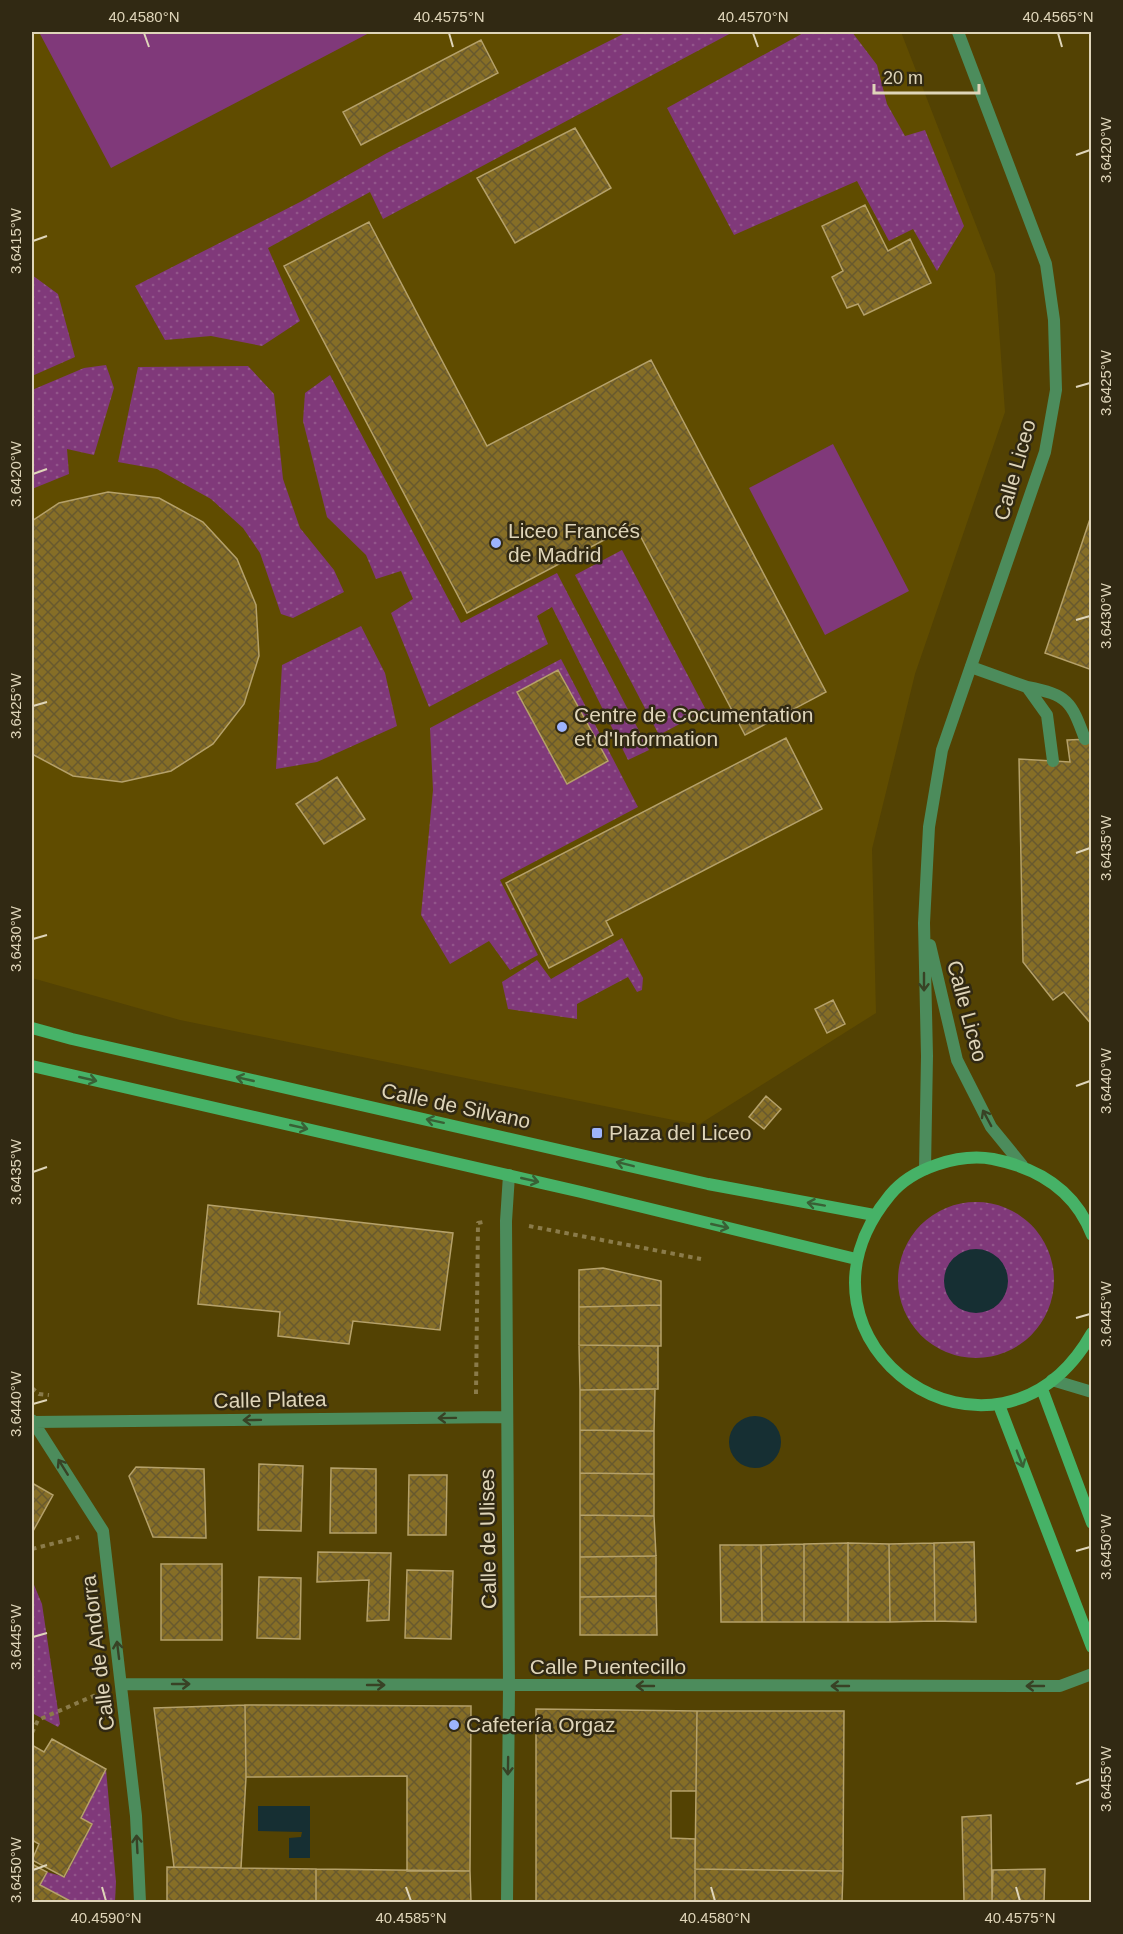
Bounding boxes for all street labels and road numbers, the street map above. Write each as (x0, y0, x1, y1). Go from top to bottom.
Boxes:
street label: Calle Liceo (989, 417, 1040, 523)
street label: Calle Liceo (943, 958, 992, 1064)
street label: Calle de Silvano (379, 1078, 533, 1133)
street label: Calle Platea (213, 1387, 327, 1412)
street label: Calle de Ulises (475, 1469, 500, 1609)
street label: Calle de Andorra (77, 1574, 118, 1732)
street label: Calle Puentecillo (530, 1655, 686, 1678)

